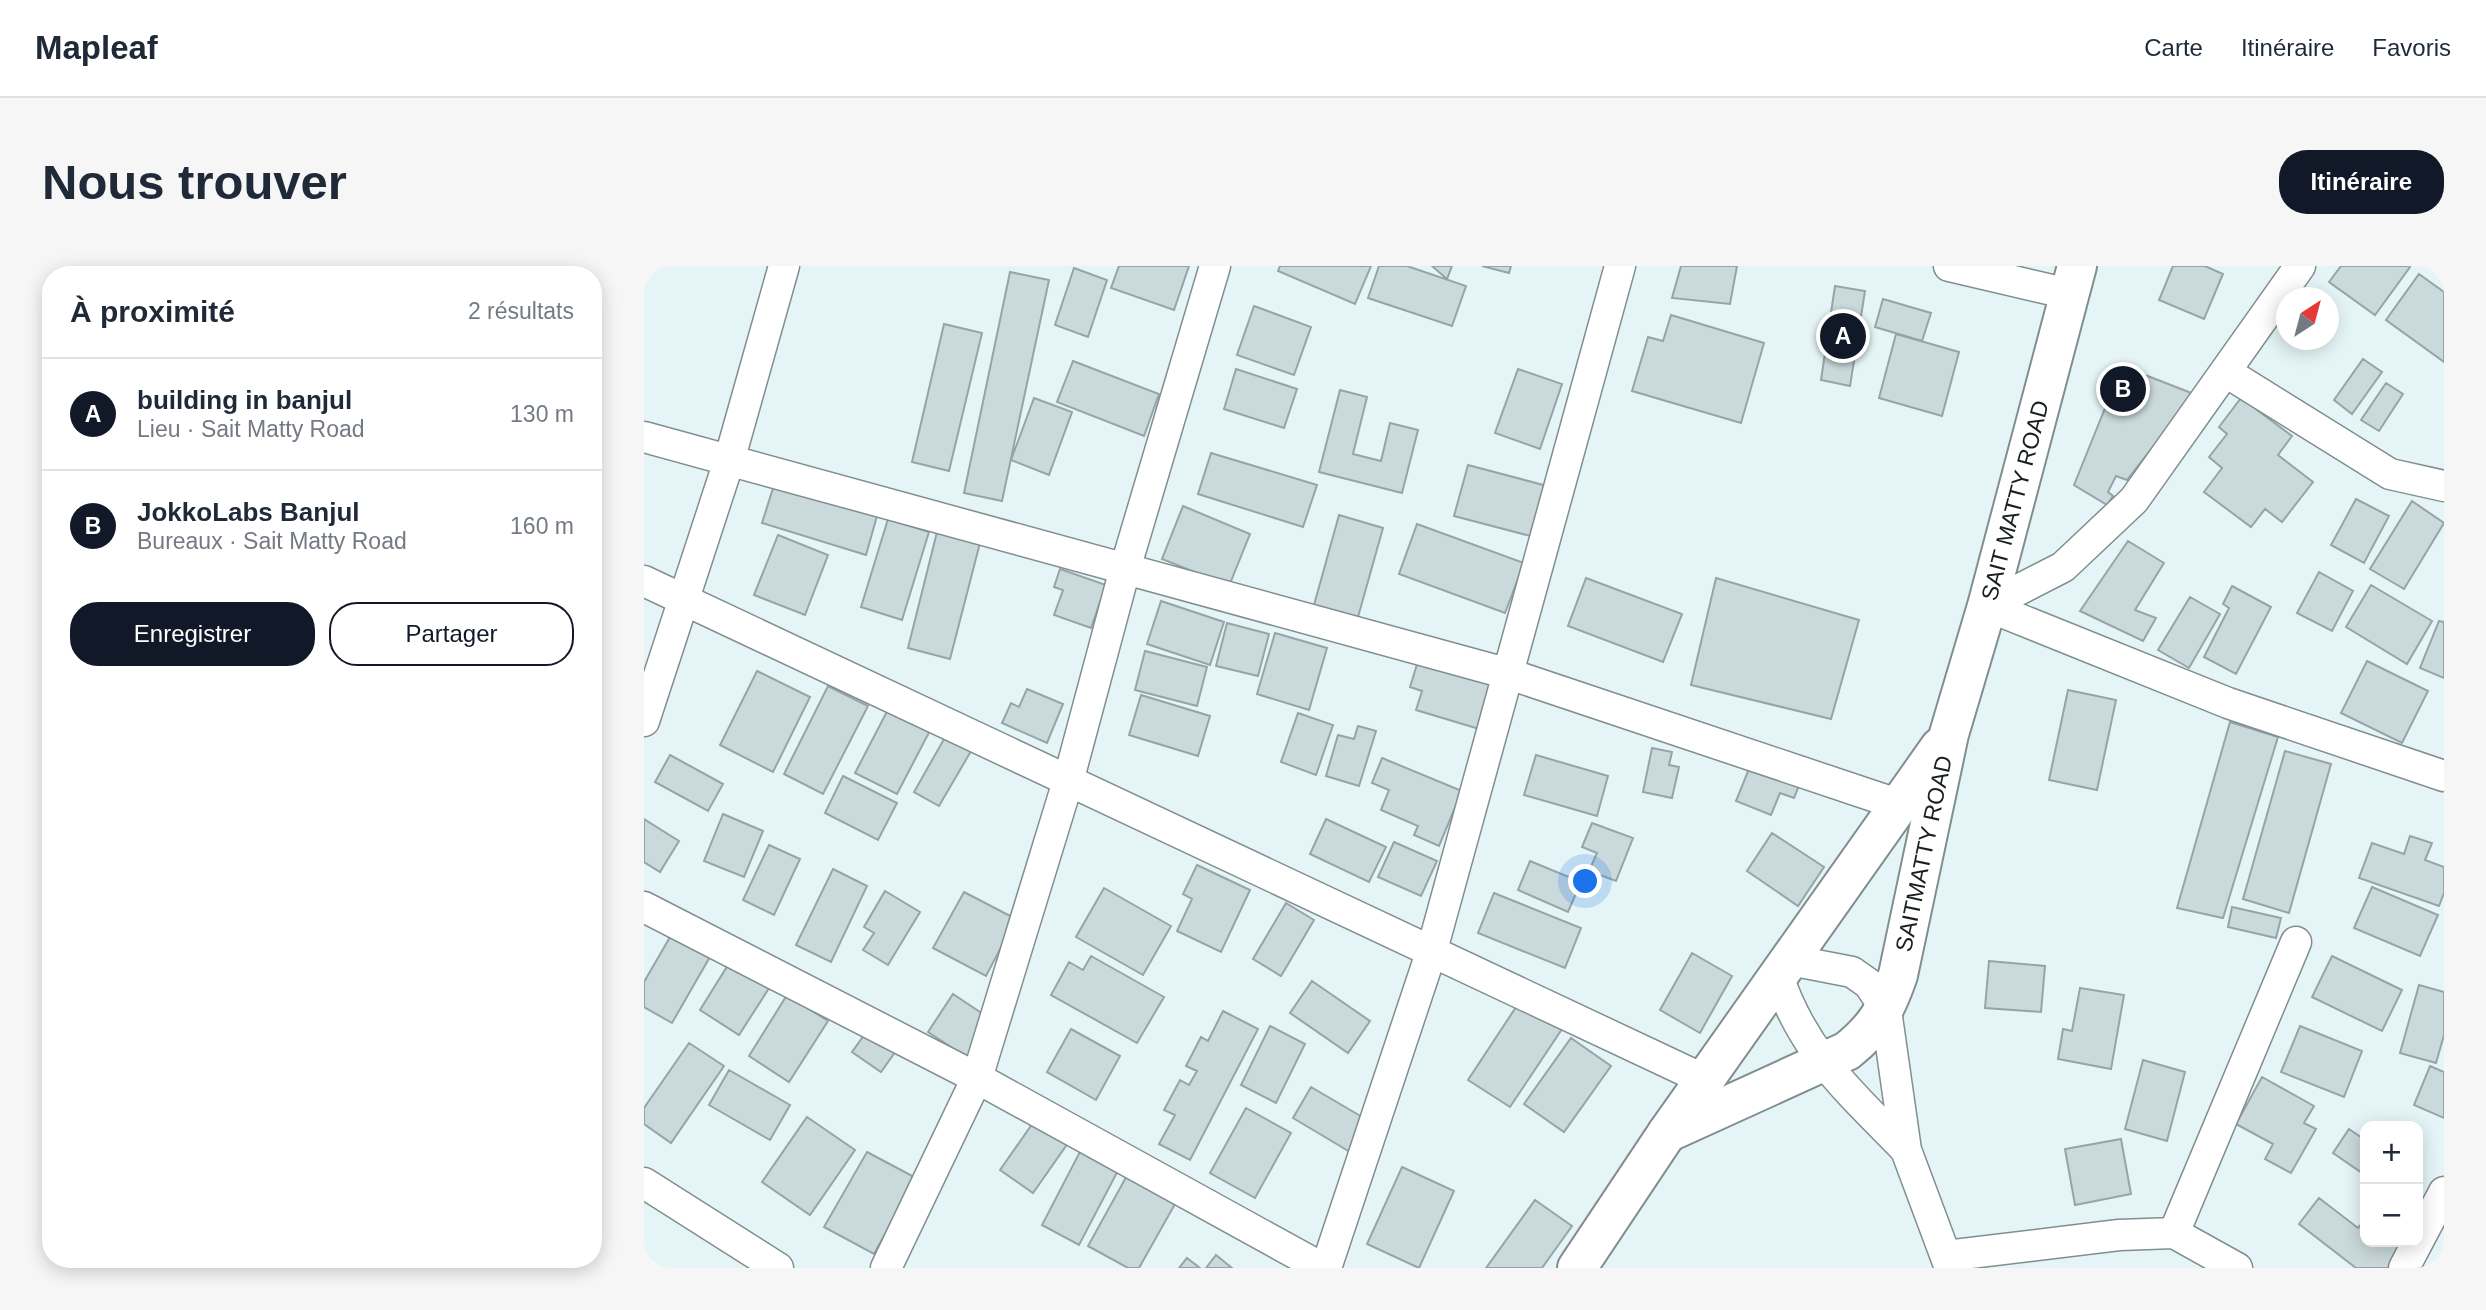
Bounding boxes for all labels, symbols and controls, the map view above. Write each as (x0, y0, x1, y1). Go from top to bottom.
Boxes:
text: Mapleaf (35, 29, 158, 66)
text: Carte (2144, 34, 2203, 61)
text: Itinéraire (2241, 34, 2334, 61)
text: Favoris (2372, 34, 2451, 61)
button: Itinéraire (2279, 150, 2444, 214)
text: Nous trouver (42, 155, 347, 209)
north arrow (2276, 287, 2339, 350)
text: À proximité (70, 295, 235, 328)
text: 2 résultats (468, 298, 574, 324)
pin: A (1820, 310, 1866, 362)
pin: B (2100, 363, 2146, 415)
text: building in banjul (137, 385, 352, 415)
street label: SAIT MATTY ROAD (1976, 398, 2054, 603)
text: A (85, 401, 101, 427)
text: 130 m (510, 401, 574, 427)
text: Lieu · Sait Matty Road (137, 416, 365, 442)
text: JokkoLabs Banjul (137, 497, 360, 527)
text: B (85, 513, 101, 539)
text: 160 m (510, 513, 574, 539)
text: Bureaux · Sait Matty Road (137, 528, 407, 554)
button: Enregistrer (70, 602, 315, 666)
button: Partager (329, 602, 574, 666)
street label: SAITMATTY ROAD (1890, 753, 1957, 954)
your location (1568, 864, 1602, 898)
map controls (2360, 1121, 2423, 1247)
button: + (2360, 1121, 2423, 1184)
button: − (2360, 1184, 2423, 1247)

